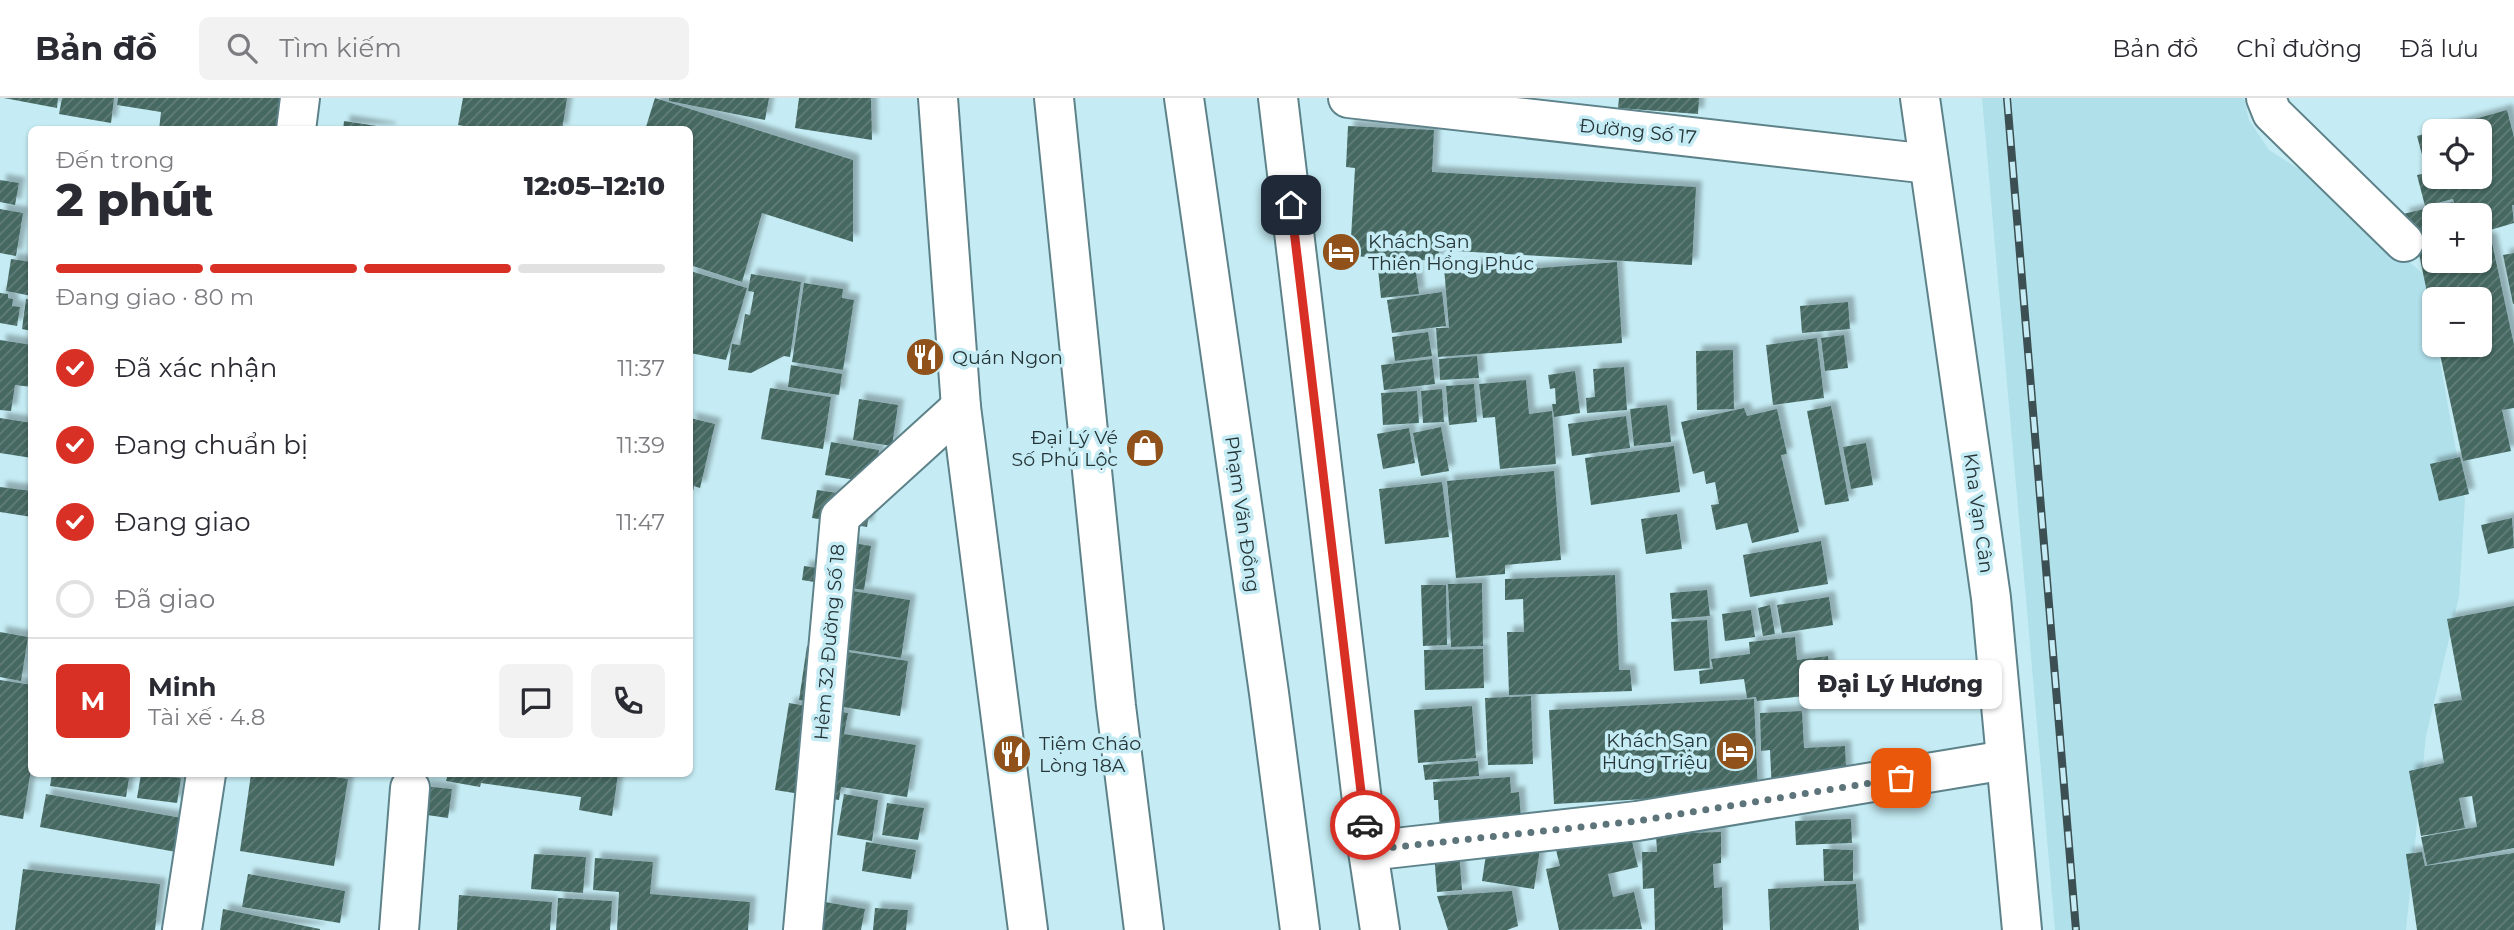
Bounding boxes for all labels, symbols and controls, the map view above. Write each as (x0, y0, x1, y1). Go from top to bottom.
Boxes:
search box (199, 17, 689, 80)
text: Bản đồ (35, 28, 157, 68)
icon: search (223, 29, 261, 67)
text: Tìm kiếm (279, 32, 402, 64)
text: Bản đồ (2112, 34, 2198, 63)
text: Chỉ đường (2236, 34, 2362, 63)
text: Đã lưu (2400, 34, 2479, 63)
street label: Đường Số 17 (1578, 114, 1698, 149)
map controls (2422, 119, 2492, 357)
button: locate (2422, 119, 2492, 189)
text: Đến trong (56, 146, 175, 174)
text: 12:05–12:10 (524, 170, 665, 202)
text: 2 phút (56, 171, 213, 228)
pin (1261, 175, 1321, 235)
icon: home (1272, 186, 1310, 224)
button: + (2422, 203, 2492, 273)
place label: Khách Sạn Thiên Hồng Phúc (1368, 230, 1534, 275)
hotel icon: Khách Sạn Thiên Hồng Phúc (1320, 231, 1362, 273)
text: Đang giao · 80 m (56, 283, 254, 311)
button: − (2422, 287, 2492, 357)
restaurant icon: Quán Ngon (904, 336, 946, 378)
place label: Quán Ngon (952, 346, 1063, 369)
icon: check (56, 349, 94, 387)
text: Đã xác nhận (115, 352, 277, 384)
text: 11:37 (617, 354, 665, 382)
icon: check (56, 426, 94, 464)
place label: Đại Lý Vé Số Phú Lộc (1012, 426, 1118, 471)
shop icon: Đại Lý Vé Số Phú Lộc (1124, 427, 1166, 469)
text: Đang chuẩn bị (115, 429, 308, 461)
text: 11:39 (617, 431, 665, 459)
street label: Phạm Văn Đồng (1220, 434, 1265, 594)
street label: Kha Vạn Cân (1959, 451, 1998, 575)
icon: check (56, 503, 94, 541)
text: Đang giao (115, 506, 251, 538)
text: 11:47 (616, 508, 665, 536)
street label: Hẻm 32 Đường Số 18 (809, 543, 850, 741)
text: Đã giao (115, 583, 215, 615)
callout: Đại Lý Hương (1800, 659, 2002, 708)
button: chat (499, 664, 573, 738)
button: phone (591, 664, 665, 738)
text: Đại Lý Hương (1818, 670, 1983, 698)
text: Minh (148, 671, 217, 703)
text: M (81, 685, 105, 717)
text: Tài xế · 4.8 (148, 703, 265, 731)
place label: Khách Sạn Hưng Triệu (1602, 729, 1708, 774)
hotel icon: Khách Sạn Hưng Triệu (1714, 730, 1756, 772)
place label: Tiệm Cháo Lòng 18A (1039, 732, 1141, 777)
restaurant icon: Tiệm Cháo Lòng 18A (991, 733, 1033, 775)
pin (1871, 748, 1931, 808)
icon: bag (1882, 759, 1920, 797)
courier (1330, 790, 1400, 860)
icon: car (1346, 806, 1384, 844)

